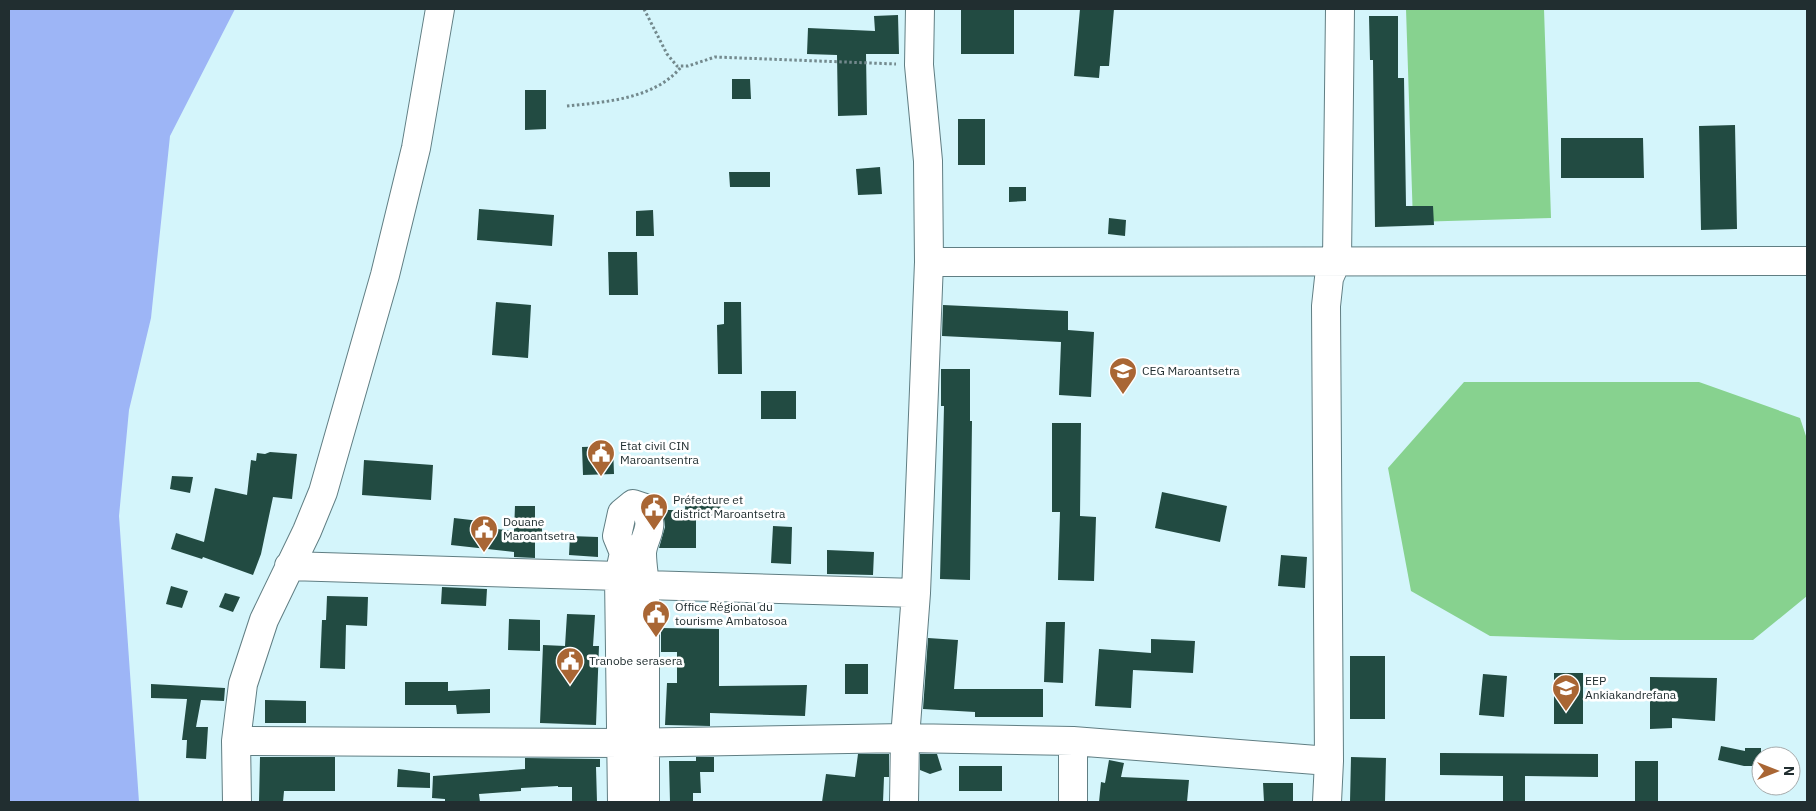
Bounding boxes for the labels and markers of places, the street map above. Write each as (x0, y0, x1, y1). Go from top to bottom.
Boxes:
school or university icon: CEG Maroantsetra (1108, 356, 1138, 395)
place label: CEG Maroantsetra (1142, 363, 1240, 378)
public building icon: Etat civil CIN Maroantsentra (586, 438, 616, 477)
place label: Etat civil CIN Maroantsentra (620, 438, 699, 467)
public building icon: Préfecture et district Maroantsetra (639, 492, 669, 531)
place label: Préfecture et district Maroantsetra (673, 492, 786, 521)
public building icon: Douane Maroantsetra (469, 514, 499, 553)
place label: Douane Maroantsetra (503, 514, 576, 543)
public building icon: Office Régional du tourisme Ambatosoa (641, 599, 671, 638)
place label: Office Régional du tourisme Ambatosoa (675, 599, 788, 628)
public building icon: Tranobe serasera (555, 646, 585, 685)
place label: Tranobe serasera (589, 653, 683, 668)
school or university icon: EEP Ankiakandrefana (1551, 673, 1581, 712)
place label: EEP Ankiakandrefana (1585, 673, 1677, 702)

